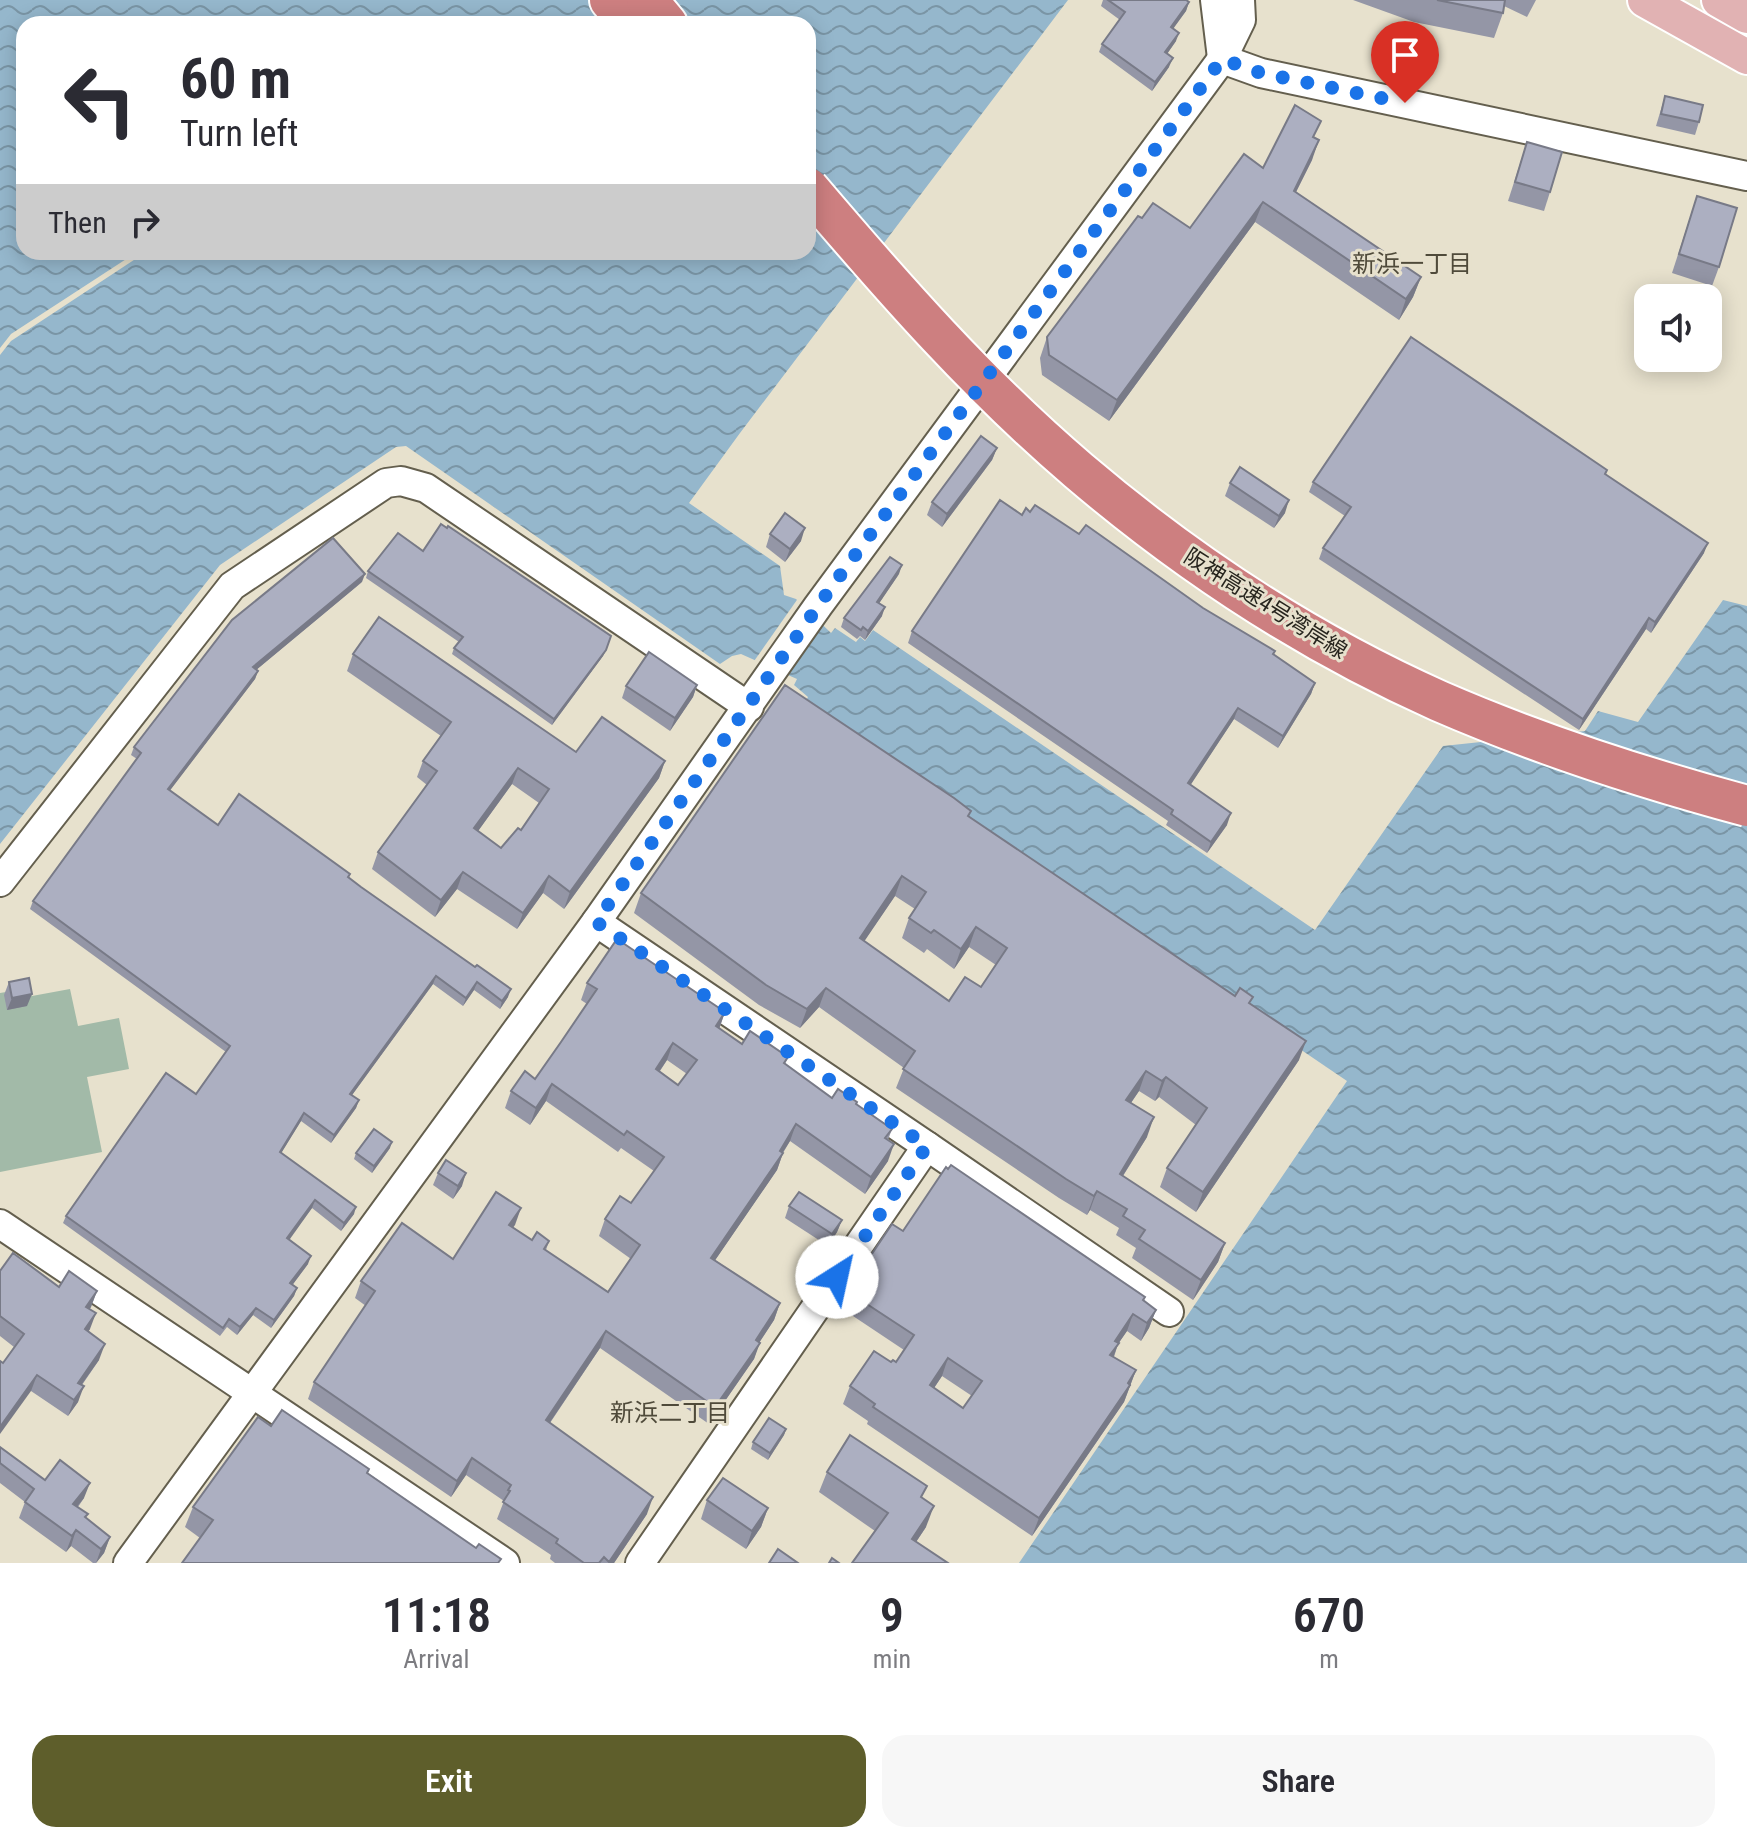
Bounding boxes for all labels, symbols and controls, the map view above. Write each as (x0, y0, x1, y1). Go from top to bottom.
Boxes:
pin (1371, 21, 1439, 103)
icon: arrive (1383, 33, 1427, 77)
text: 60 m (180, 46, 291, 112)
icon: left (48, 48, 152, 152)
text: Turn left (180, 113, 298, 155)
icon: right (123, 200, 167, 244)
text: Then (48, 205, 107, 240)
district label: 新浜一丁目 (1352, 250, 1472, 278)
map controls (1634, 284, 1722, 372)
button: sound (1634, 284, 1722, 372)
street label: 阪神高速4号湾岸線 (1180, 543, 1352, 664)
position arrow (795, 1235, 879, 1319)
district label: 新浜二丁目 (610, 1399, 730, 1427)
text: 11:18 (382, 1587, 491, 1644)
text: 9 (880, 1587, 904, 1644)
text: 670 (1293, 1587, 1365, 1644)
text: Arrival (403, 1644, 470, 1674)
text: min (873, 1644, 911, 1674)
text: m (1319, 1644, 1339, 1674)
button: Exit (32, 1735, 866, 1827)
button: Share (882, 1735, 1715, 1827)

